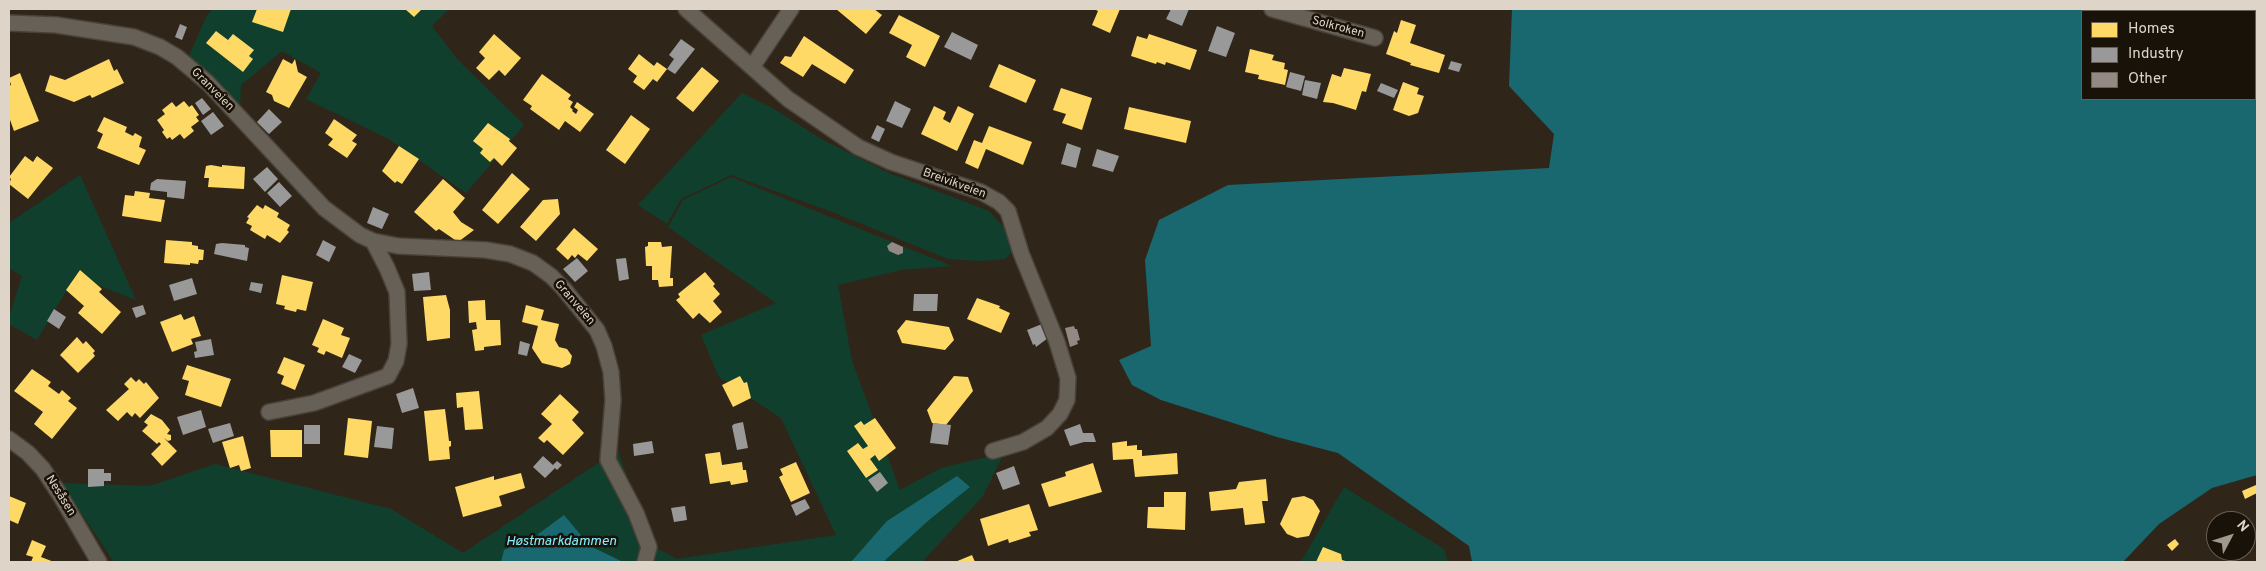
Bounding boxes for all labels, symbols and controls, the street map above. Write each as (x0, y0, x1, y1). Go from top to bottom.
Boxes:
legend (2081, 10, 2256, 100)
street label: Solkroken (1310, 14, 1366, 42)
text: Homes (2128, 20, 2175, 39)
text: Industry (2128, 45, 2184, 64)
street label: Granveien (188, 66, 236, 114)
text: Other (2128, 70, 2167, 89)
street label: Breivikveien (920, 166, 988, 202)
street label: Granveien (551, 278, 597, 328)
street label: Nesåsen (42, 473, 78, 519)
north arrow (2206, 511, 2256, 561)
text: N (2232, 517, 2252, 536)
water label: Høstmarkdammen (506, 534, 616, 550)

